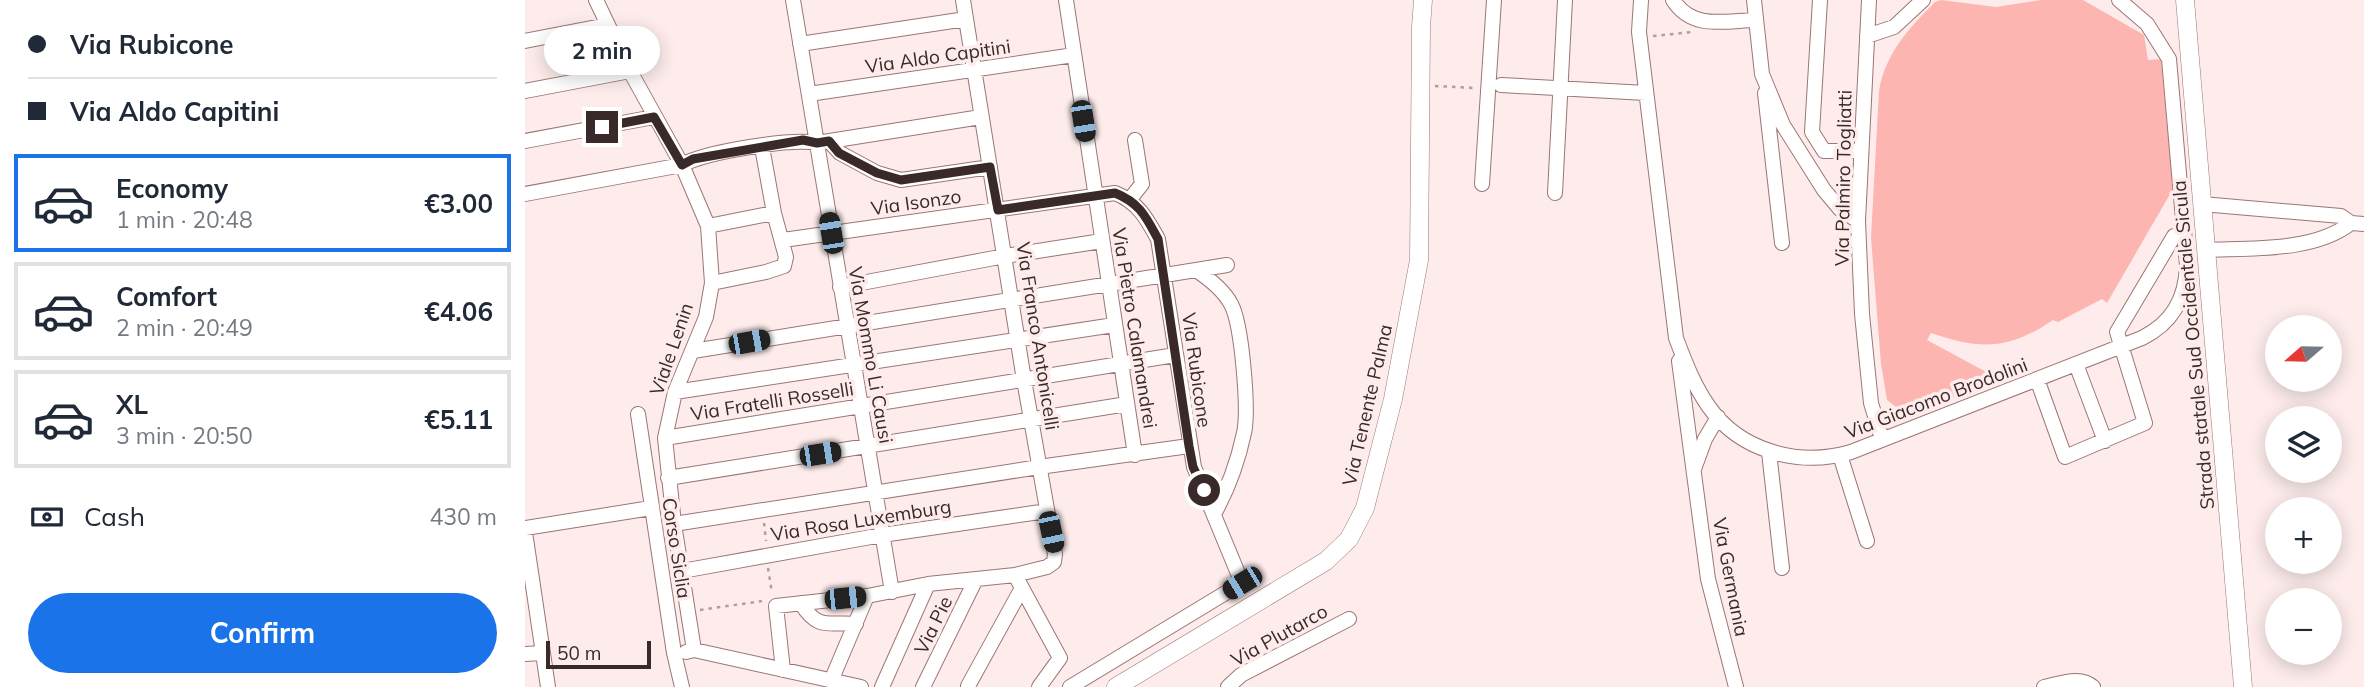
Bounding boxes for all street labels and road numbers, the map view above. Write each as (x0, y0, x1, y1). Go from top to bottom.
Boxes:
street label: Via Aldo Capitini (864, 34, 1012, 78)
street label: Via Palmiro Togliatti (1829, 90, 1857, 266)
street label: Strada statale Sud Occidentale Sicula (2167, 180, 2219, 510)
street label: Via Isonzo (869, 184, 963, 220)
street label: Via Pietro Calamandrei (1107, 226, 1163, 430)
street label: Via Franco Antonicelli (1011, 240, 1065, 432)
street label: Via Mommo Li Causi (844, 265, 898, 445)
street label: Viale Lenin (644, 300, 698, 398)
street label: Via Rubicone (1177, 311, 1217, 429)
street label: Via Tenente Palma (1337, 322, 1397, 488)
street label: Via Giacomo Brodolini (1841, 352, 2031, 444)
street label: Via Fratelli Rosselli (689, 376, 855, 426)
street label: Via Rosa Luxemburg (769, 494, 953, 546)
street label: Corso Siclia (657, 496, 697, 600)
street label: Via Germania (1708, 516, 1754, 638)
street label: Via Pie (909, 592, 957, 658)
street label: Via Plutarco (1226, 599, 1332, 671)

